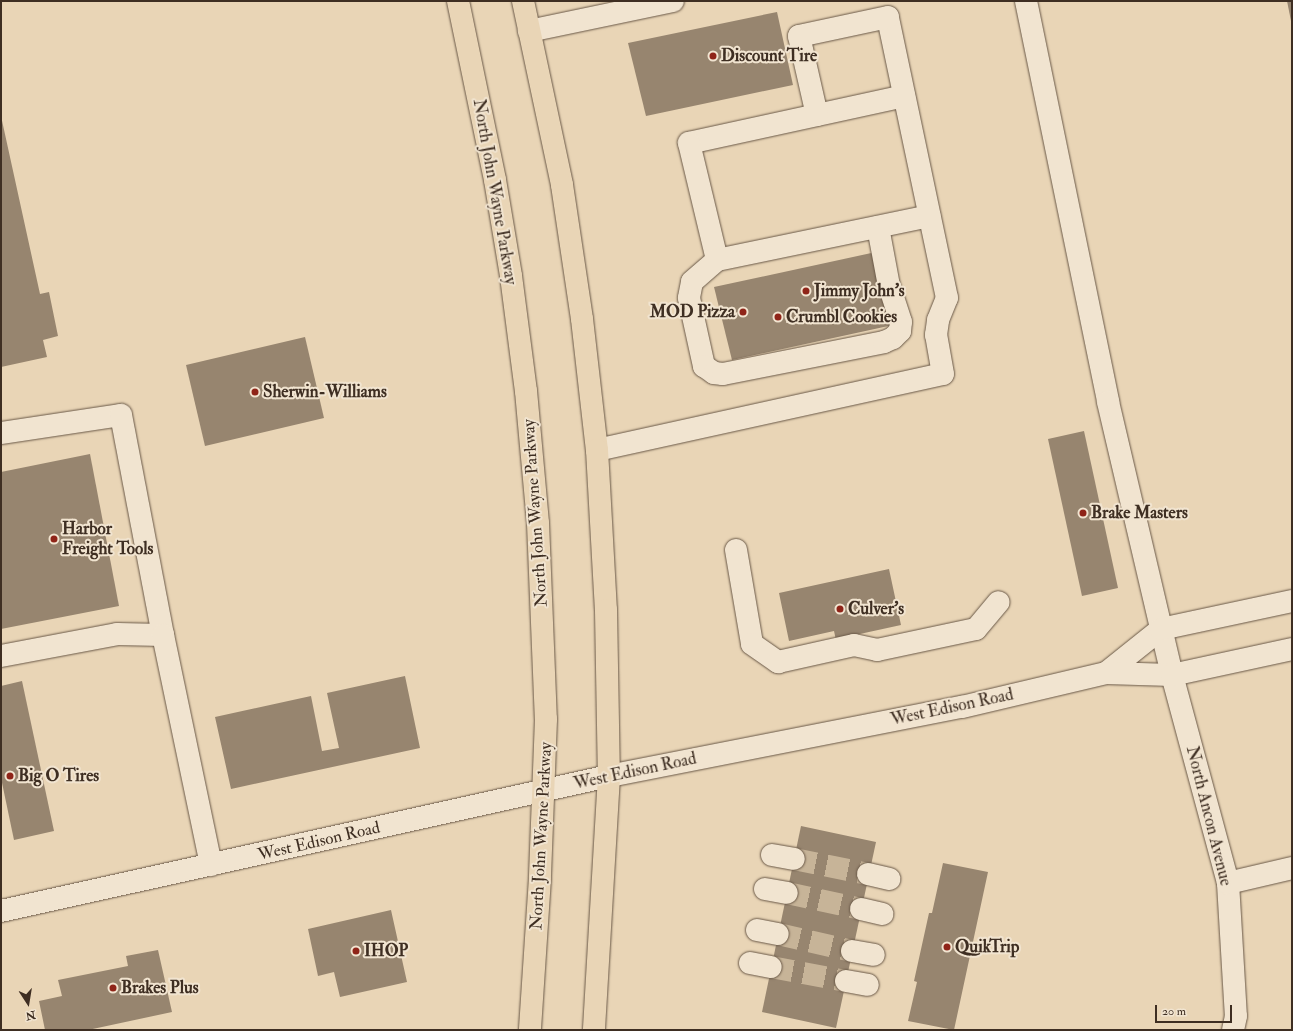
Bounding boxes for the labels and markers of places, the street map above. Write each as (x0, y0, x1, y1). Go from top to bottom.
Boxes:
place label: Discount Tire (721, 46, 817, 66)
marker: Discount Tire (708, 51, 718, 61)
place label: Jimmy John's (814, 281, 905, 301)
marker: Jimmy John's (801, 286, 811, 296)
place label: MOD Pizza (650, 302, 735, 322)
marker: MOD Pizza (738, 307, 748, 317)
place label: Crumbl Cookies (786, 307, 897, 327)
marker: Crumbl Cookies (773, 312, 783, 322)
place label: Sherwin-Williams (263, 382, 387, 402)
marker: Sherwin-Williams (250, 387, 260, 397)
place label: Brake Masters (1091, 503, 1188, 523)
marker: Brake Masters (1078, 508, 1088, 518)
place label: Harbor Freight Tools (62, 519, 153, 559)
marker: Harbor Freight Tools (49, 534, 59, 544)
place label: Culver's (848, 599, 904, 619)
marker: Culver's (835, 604, 845, 614)
place label: Big O Tires (18, 766, 99, 786)
marker: Big O Tires (5, 771, 15, 781)
place label: QuikTrip (955, 937, 1019, 957)
place label: IHOP (364, 941, 408, 961)
marker: QuikTrip (942, 942, 952, 952)
marker: IHOP (351, 946, 361, 956)
place label: Brakes Plus (121, 978, 199, 998)
marker: Brakes Plus (108, 983, 118, 993)

